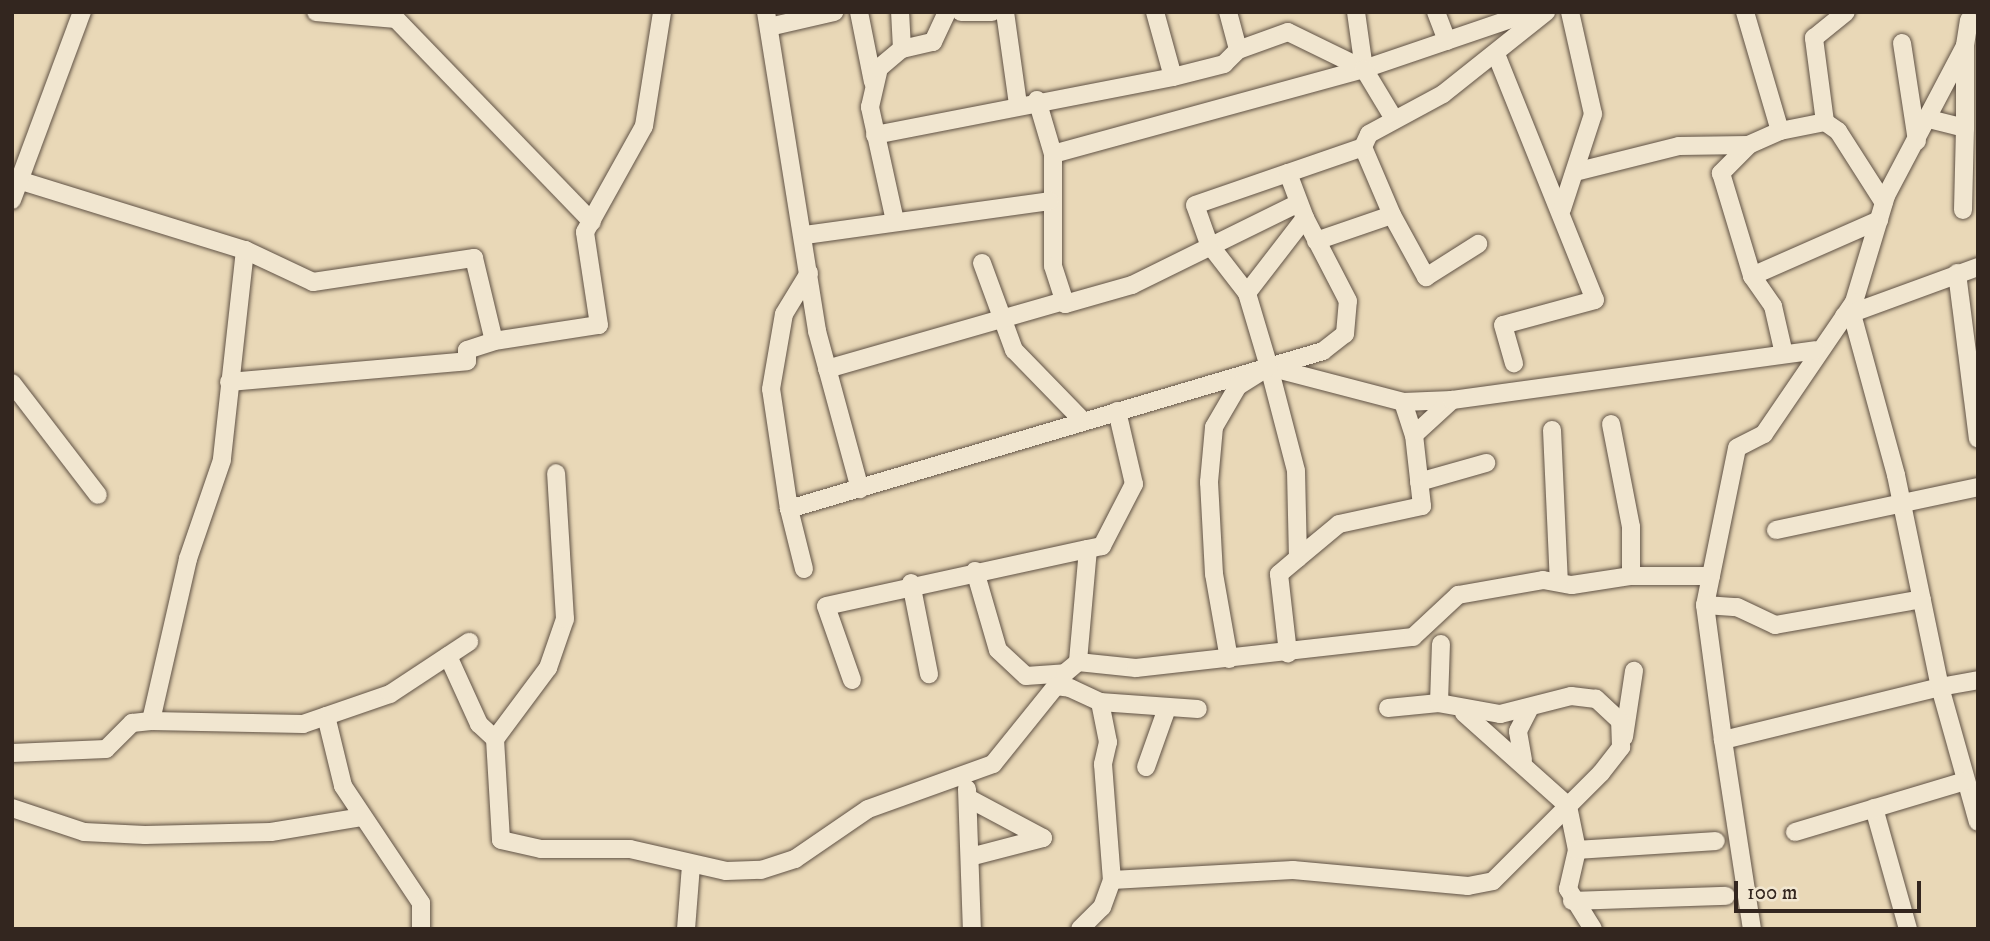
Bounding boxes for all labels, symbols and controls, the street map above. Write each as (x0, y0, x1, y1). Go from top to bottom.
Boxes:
scale bar (1738, 867, 1925, 911)
text: 100 m (1747, 880, 1798, 906)

